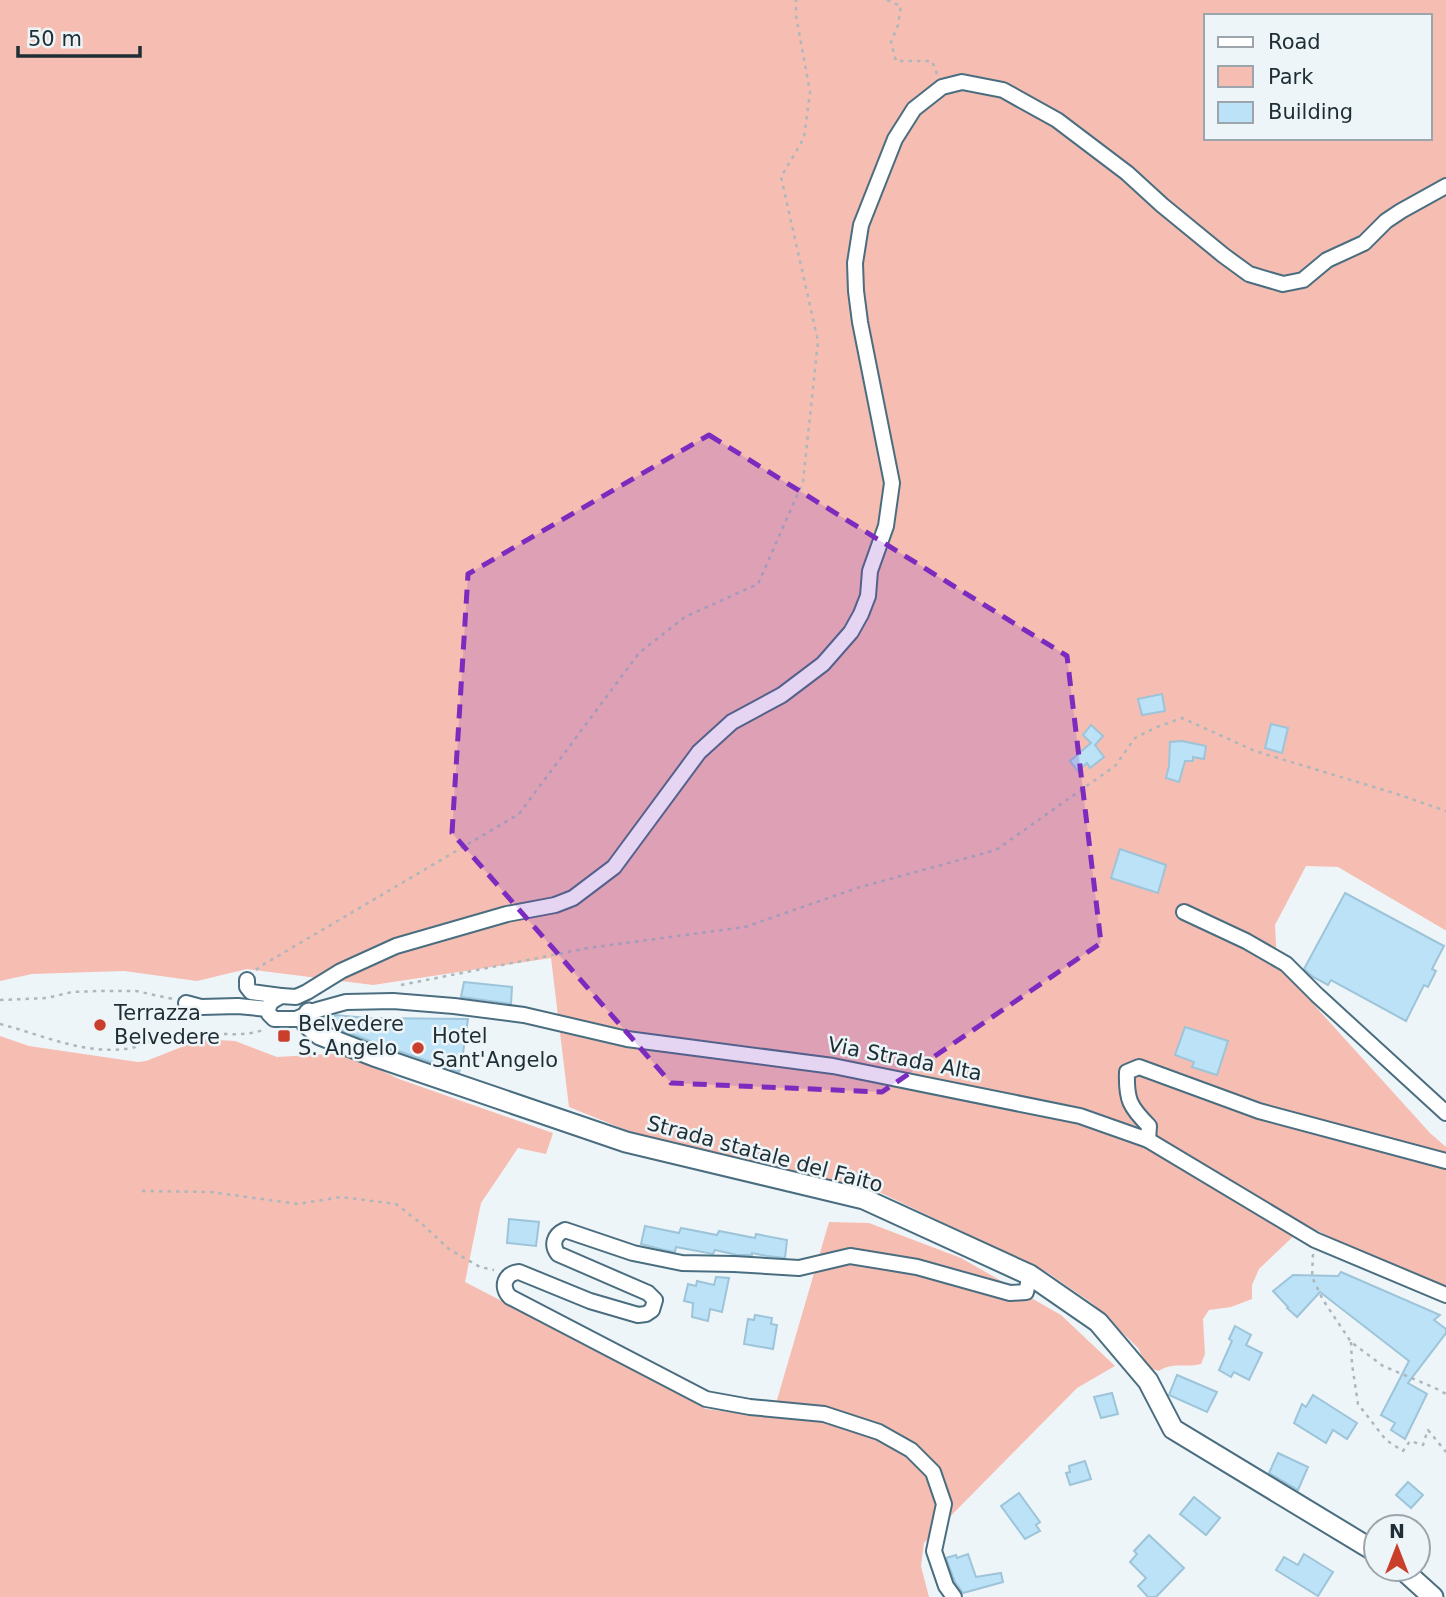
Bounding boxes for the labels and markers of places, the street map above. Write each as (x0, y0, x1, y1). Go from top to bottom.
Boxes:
place label: Terrazza Belvedere (113, 1001, 220, 1049)
place label: Belvedere S. Angelo (298, 1012, 404, 1060)
marker: Terrazza Belvedere (92, 1017, 108, 1033)
place label: Hotel Sant'Angelo (432, 1024, 558, 1072)
marker: Belvedere S. Angelo (276, 1028, 292, 1044)
marker: Hotel Sant'Angelo (410, 1040, 426, 1056)

